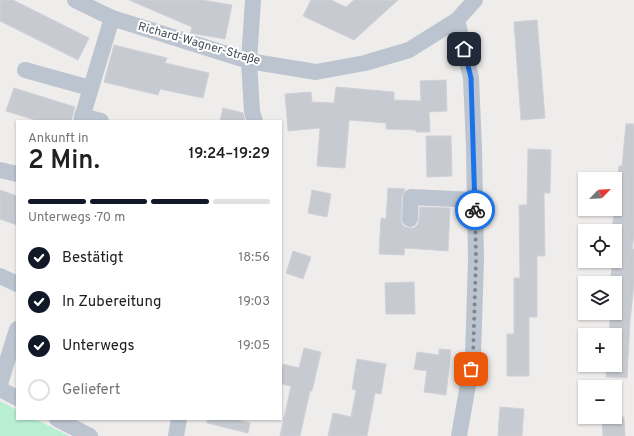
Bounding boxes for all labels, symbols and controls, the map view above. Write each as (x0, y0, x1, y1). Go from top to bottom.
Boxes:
street label: Richard-Wagner-Straße (136, 19, 262, 69)
pin (447, 32, 481, 66)
icon: home (453, 38, 475, 60)
text: Ankunft in (28, 131, 89, 147)
text: 2 Min. (28, 145, 100, 178)
text: 19:24–19:29 (188, 145, 270, 164)
north arrow (578, 172, 622, 216)
map controls (578, 172, 622, 424)
courier (455, 190, 495, 230)
icon: bike (464, 199, 486, 221)
text: Unterwegs · 70 m (28, 210, 125, 226)
button: locate (578, 224, 622, 268)
icon: check (28, 247, 50, 269)
text: Bestätigt (62, 249, 124, 268)
text: 18:56 (238, 250, 270, 266)
button: layers (578, 276, 622, 320)
icon: check (28, 291, 50, 313)
text: In Zubereitung (62, 293, 162, 312)
text: 19:03 (238, 294, 270, 310)
button: + (578, 328, 622, 372)
icon: check (28, 335, 50, 357)
text: Unterwegs (62, 337, 135, 356)
text: 19:05 (238, 338, 270, 354)
pin (454, 352, 488, 386)
icon: bag (460, 358, 482, 380)
button: − (578, 380, 622, 424)
text: Geliefert (62, 381, 120, 400)

